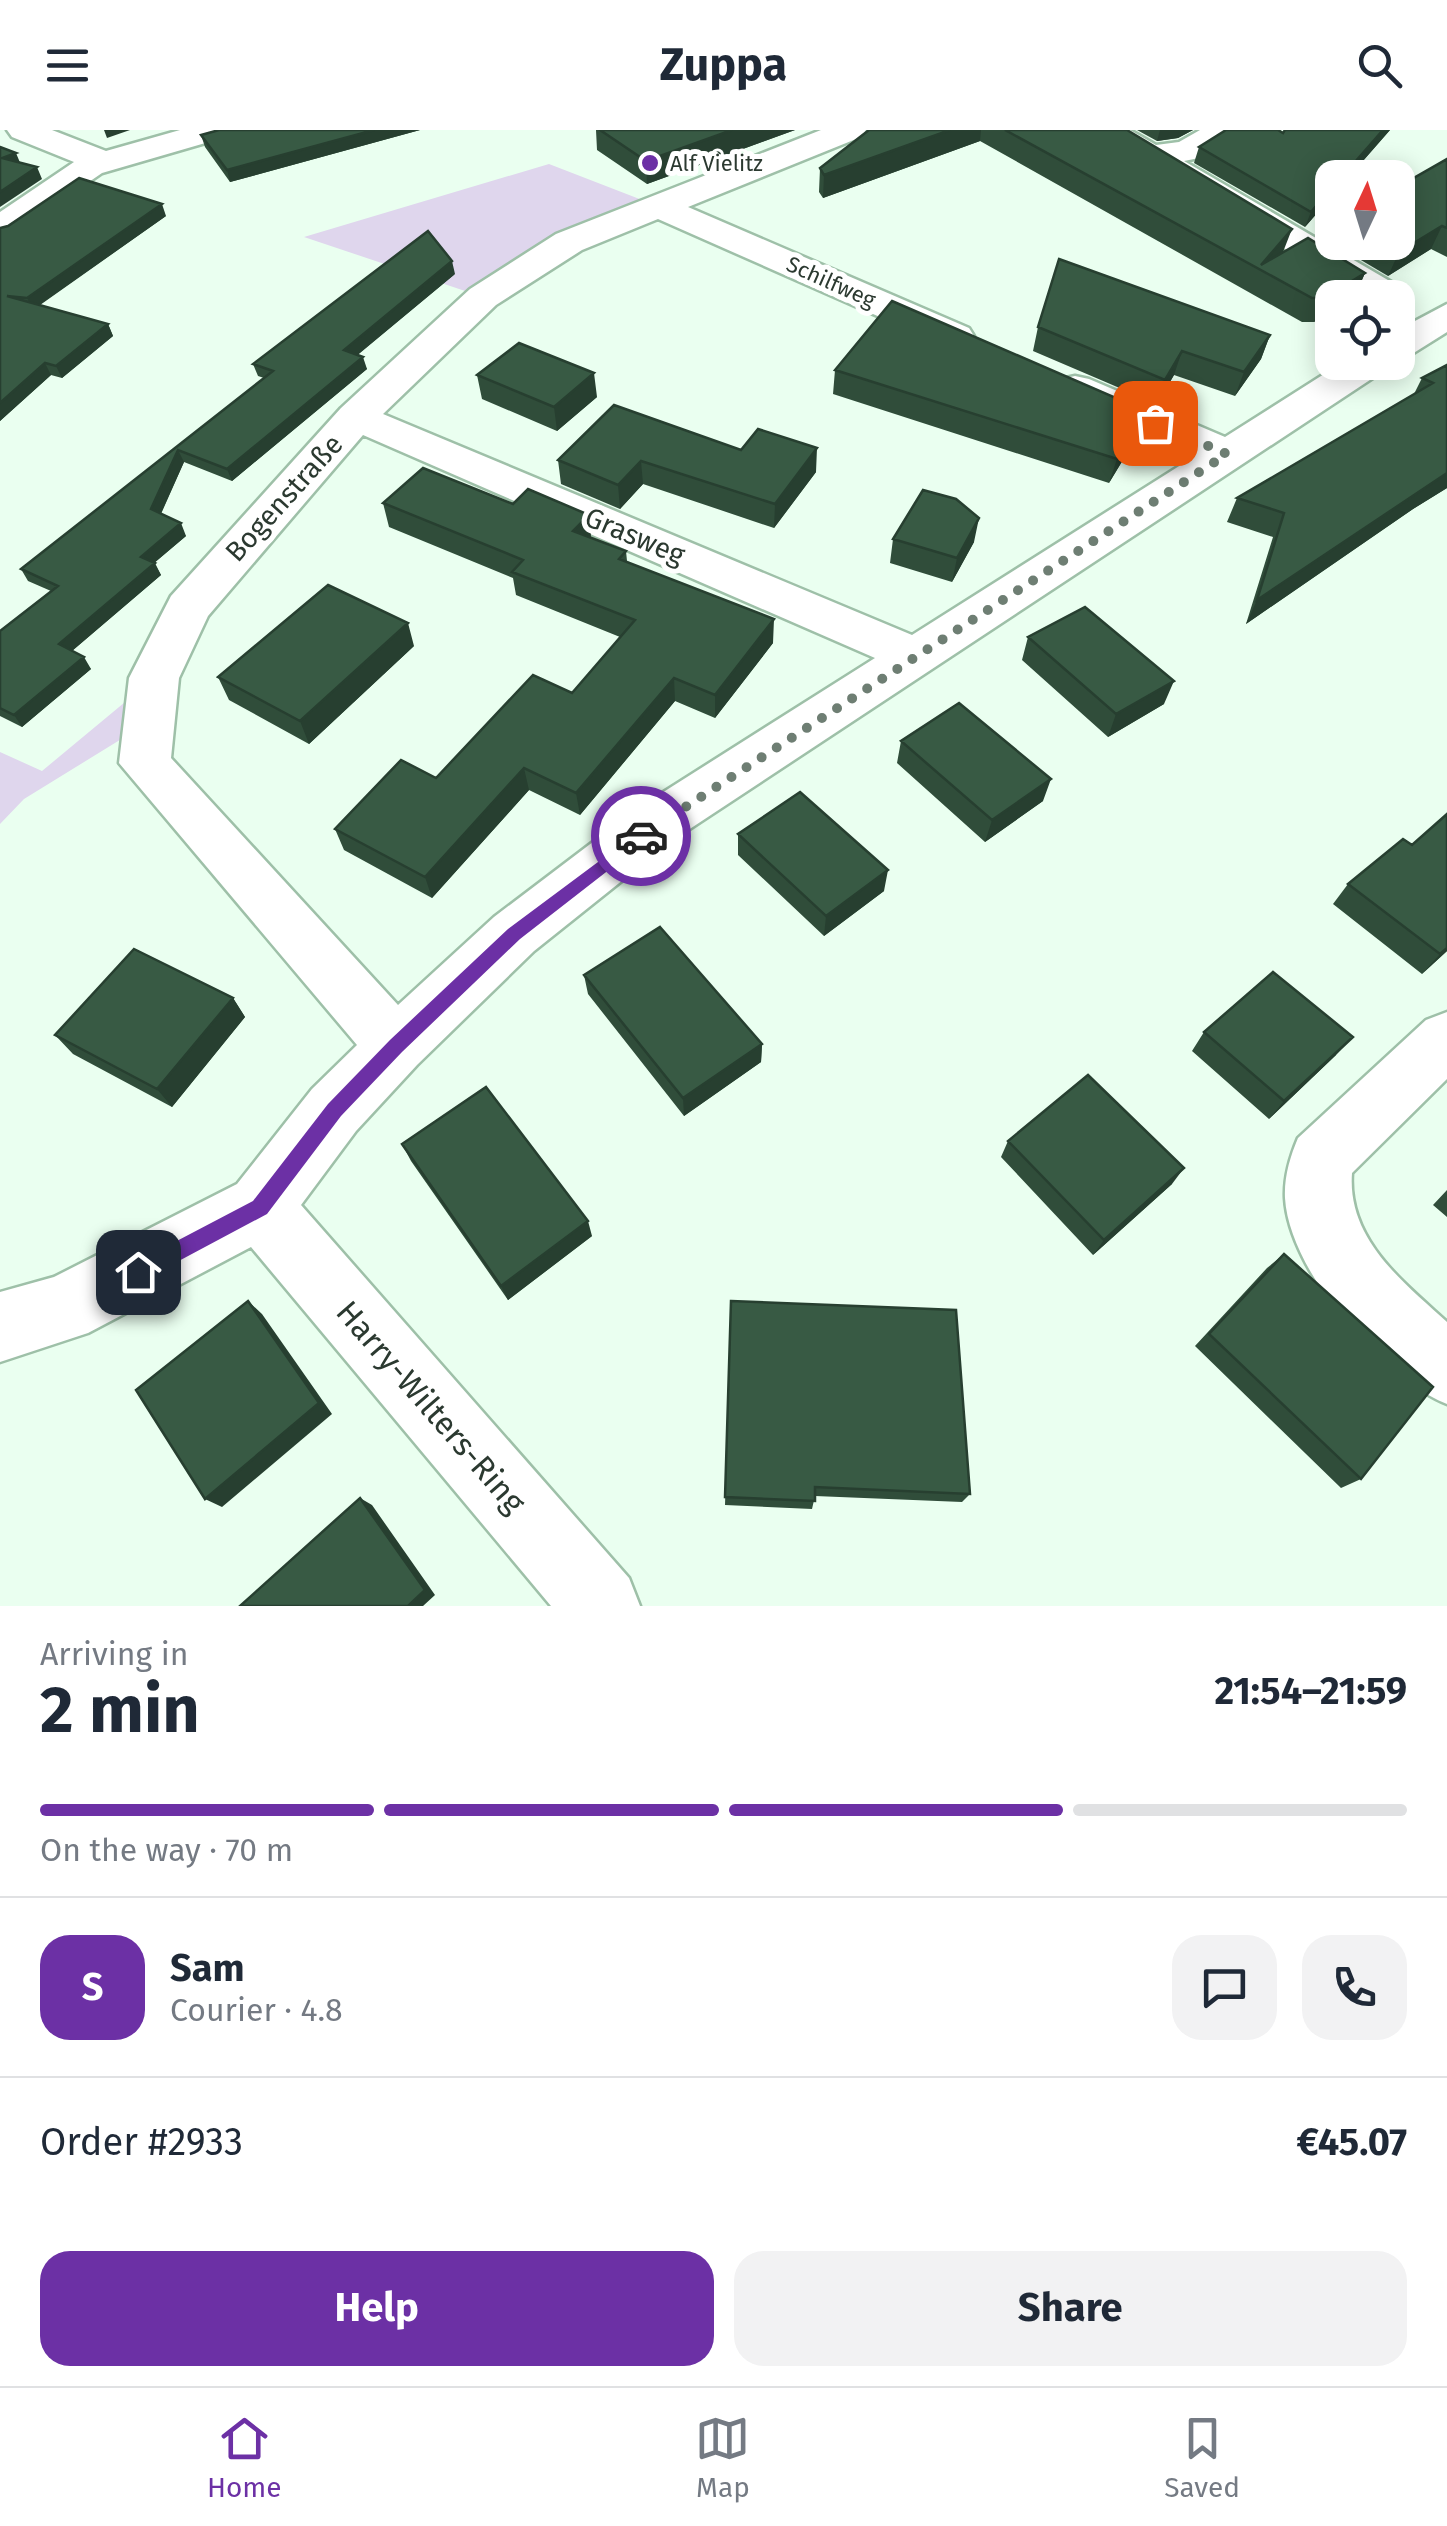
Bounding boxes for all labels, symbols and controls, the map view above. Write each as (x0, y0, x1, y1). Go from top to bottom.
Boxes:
icon: menu (40, 38, 95, 93)
text: Zuppa (660, 38, 787, 92)
icon: search (1352, 38, 1407, 93)
place label: Alf Vielitz (670, 150, 763, 177)
marker: Alf Vielitz (639, 152, 661, 174)
north arrow (1315, 160, 1415, 260)
map controls (1315, 160, 1415, 380)
street label: Schilfweg (782, 250, 880, 314)
button: locate (1315, 280, 1415, 380)
pin (1113, 381, 1198, 466)
icon: bag (1128, 396, 1183, 451)
street label: Bogenstraße (218, 428, 350, 568)
street label: Grasweg (580, 500, 690, 572)
courier (591, 786, 691, 886)
icon: car (614, 809, 669, 864)
pin (96, 1230, 181, 1315)
icon: home (111, 1245, 166, 1300)
street label: Harry-Wilters-Ring (329, 1293, 534, 1521)
text: Arriving in (40, 1635, 188, 1673)
text: 21:54–21:59 (1214, 1668, 1407, 1714)
text: 2 min (40, 1671, 200, 1749)
text: On the way · 70 m (40, 1831, 293, 1869)
button: chat (1172, 1935, 1277, 2040)
button: phone (1302, 1935, 1407, 2040)
text: Sam (170, 1945, 245, 1991)
text: S (82, 1964, 103, 2010)
text: Courier · 4.8 (170, 1991, 343, 2029)
text: Order #2933 (40, 2119, 243, 2165)
text: €45.07 (1296, 2119, 1407, 2165)
button: Help (40, 2251, 714, 2366)
button: Share (734, 2251, 1407, 2366)
tab: Home (207, 2411, 282, 2504)
tab: Map (695, 2411, 750, 2504)
tab: Saved (1164, 2411, 1240, 2504)

